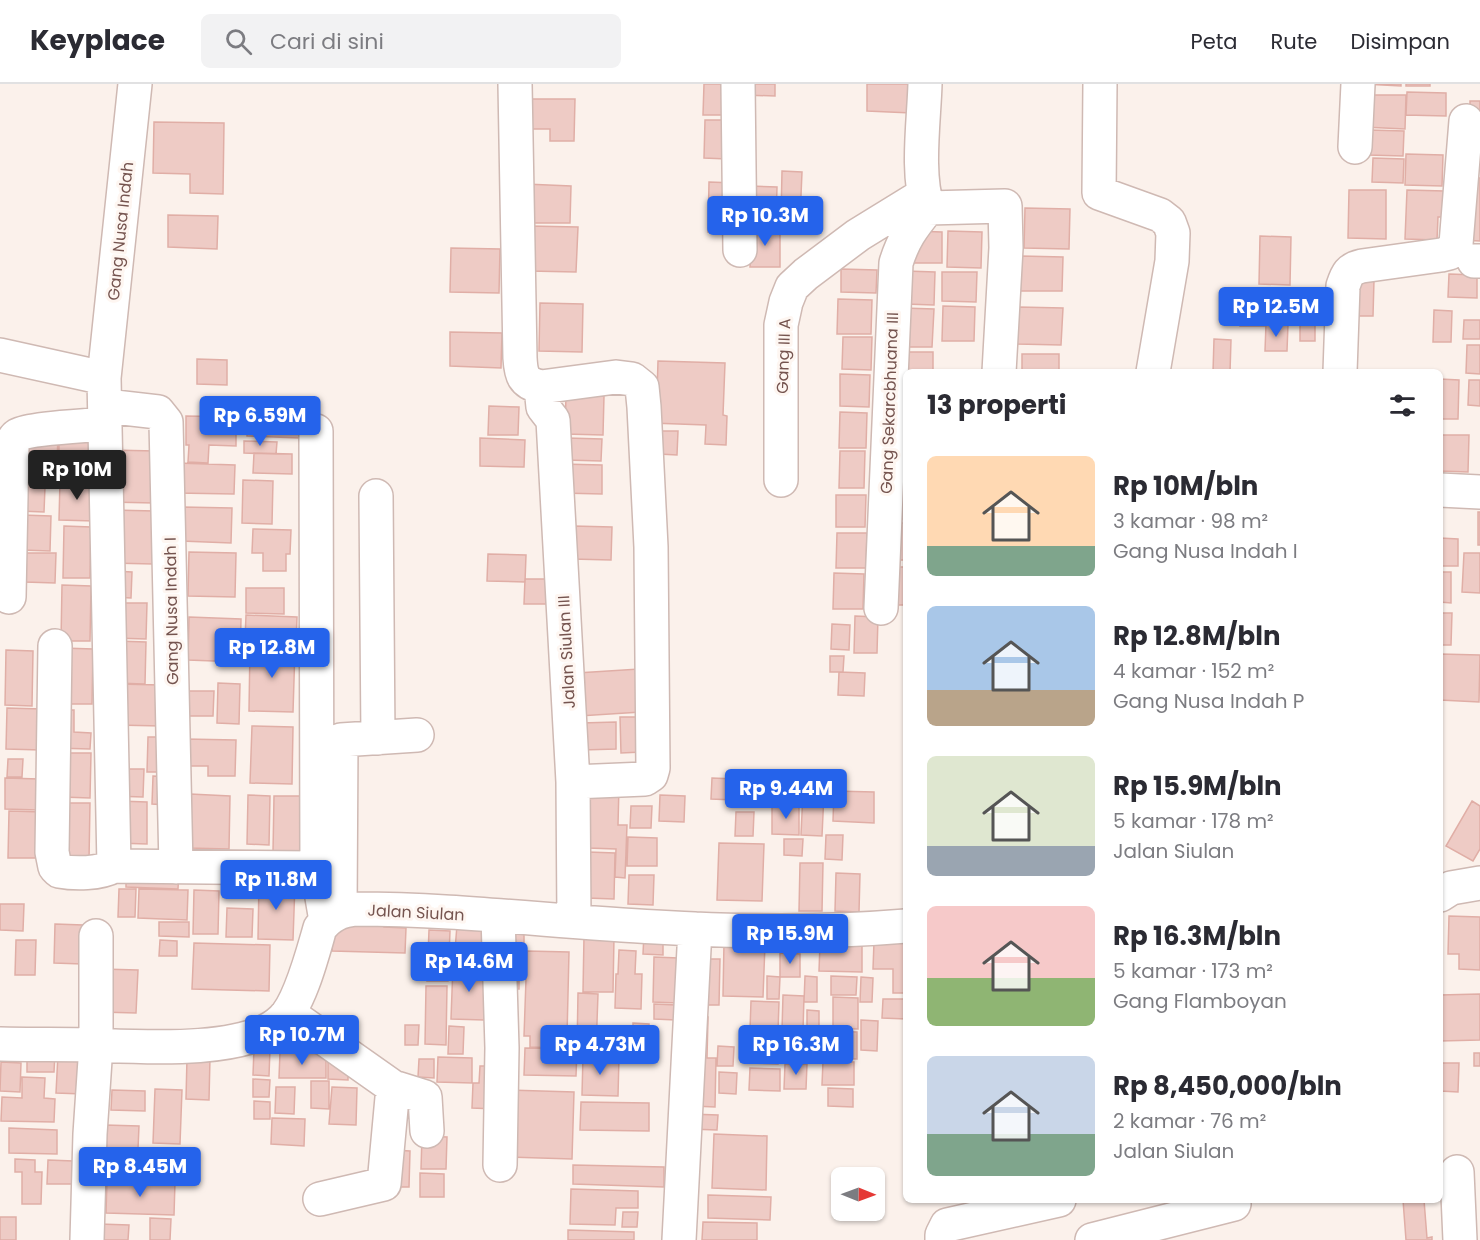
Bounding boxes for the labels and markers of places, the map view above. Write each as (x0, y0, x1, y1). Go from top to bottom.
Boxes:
pin: Rp 10.3M (703, 196, 827, 247)
pin: Rp 12.5M (1214, 287, 1338, 338)
pin: Rp 6.59M (198, 396, 322, 447)
pin: Rp 10M (28, 450, 126, 501)
pin: Rp 12.8M (210, 628, 334, 679)
pin: Rp 9.44M (724, 769, 848, 820)
pin: Rp 11.8M (214, 860, 338, 911)
pin: Rp 15.9M (728, 914, 852, 965)
pin: Rp 14.6M (407, 942, 531, 993)
pin: Rp 10.7M (240, 1015, 364, 1066)
pin: Rp 4.73M (538, 1025, 662, 1076)
pin: Rp 16.3M (734, 1025, 858, 1076)
pin: Rp 8.45M (78, 1147, 202, 1198)

